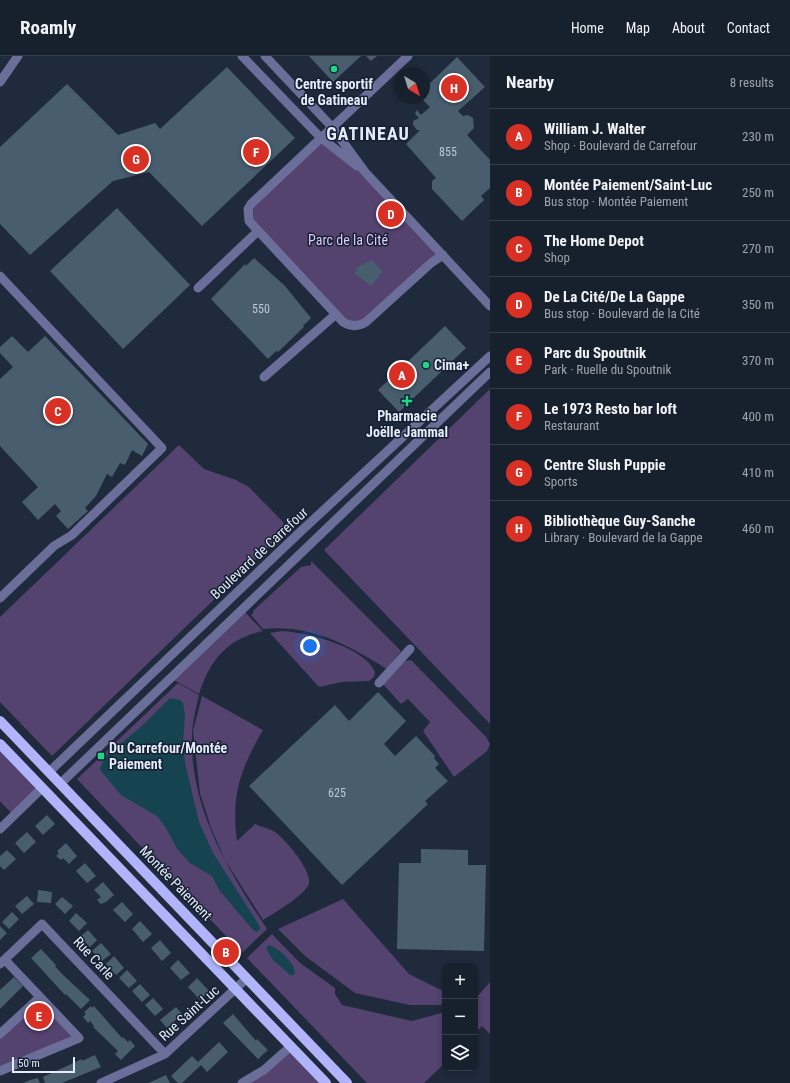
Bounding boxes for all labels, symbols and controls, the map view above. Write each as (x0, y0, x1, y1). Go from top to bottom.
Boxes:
text: Roamly (20, 16, 76, 39)
text: Home (571, 20, 604, 36)
text: Map (626, 20, 650, 36)
text: About (672, 20, 705, 36)
text: Contact (727, 20, 770, 36)
marker: Centre sportif de Gatineau (329, 64, 339, 74)
north arrow (394, 68, 430, 104)
text: Nearby (506, 72, 554, 92)
pin: H (441, 73, 467, 103)
text: 8 results (730, 75, 774, 90)
place label: Centre sportif de Gatineau (295, 76, 373, 108)
text: William J. Walter (544, 120, 646, 138)
district label: GATINEAU (326, 123, 410, 144)
text: A (515, 129, 523, 144)
text: 230 m (742, 129, 774, 144)
pin: F (243, 137, 269, 167)
text: Shop · Boulevard de Carrefour (544, 138, 697, 153)
pin: G (123, 144, 149, 174)
house number: 855 (439, 145, 457, 159)
text: Montée Paiement/Saint-Luc (544, 176, 712, 194)
text: B (515, 185, 523, 200)
text: 250 m (742, 185, 774, 200)
text: Bus stop · Montée Paiement (544, 194, 688, 209)
pin: D (378, 199, 404, 229)
park label: Parc de la Cité (308, 232, 388, 248)
text: The Home Depot (544, 232, 644, 250)
text: C (515, 241, 523, 256)
text: 270 m (742, 241, 774, 256)
text: Shop (544, 250, 570, 265)
text: De La Cité/De La Gappe (544, 288, 685, 306)
text: D (515, 297, 523, 312)
text: 350 m (742, 297, 774, 312)
house number: 550 (252, 302, 270, 316)
text: Bus stop · Boulevard de la Cité (544, 306, 700, 321)
text: Parc du Spoutnik (544, 344, 646, 362)
text: E (516, 353, 522, 368)
text: 370 m (742, 353, 774, 368)
place label: Cima+ (434, 357, 469, 373)
pin: A (389, 360, 415, 390)
marker: Cima+ (421, 360, 431, 370)
text: Park · Ruelle du Spoutnik (544, 362, 671, 377)
pin: C (45, 396, 71, 426)
marker: Pharmacie Joëlle Jammal (402, 396, 412, 406)
text: Le 1973 Resto bar loft (544, 400, 677, 418)
place label: Pharmacie Joëlle Jammal (366, 408, 448, 440)
text: F (516, 409, 522, 424)
text: 400 m (742, 409, 774, 424)
text: Restaurant (544, 418, 599, 433)
text: Centre Slush Puppie (544, 456, 666, 474)
text: G (515, 465, 523, 480)
text: 410 m (742, 465, 774, 480)
text: Sports (544, 474, 578, 489)
street label: Boulevard de Carrefour (207, 504, 311, 602)
text: Bibliothèque Guy-Sanche (544, 512, 696, 530)
text: H (515, 521, 523, 536)
text: 460 m (742, 521, 774, 536)
text: Library · Boulevard de la Gappe (544, 530, 703, 545)
your location (300, 636, 320, 656)
place label: Du Carrefour/Montée Paiement (109, 740, 228, 772)
marker: Du Carrefour/Montée Paiement (96, 751, 106, 761)
house number: 625 (328, 786, 346, 800)
street label: Montée Paiement (137, 843, 215, 923)
street label: Rue Carle (70, 933, 118, 983)
pin: B (213, 937, 239, 967)
map controls (442, 963, 478, 1071)
button: + (442, 963, 478, 999)
street label: Rue Saint-Luc (156, 982, 222, 1044)
button: − (442, 999, 478, 1035)
pin: E (26, 1001, 52, 1031)
button: layers (442, 1035, 478, 1071)
scale bar (12, 1055, 75, 1074)
text: 50 m (18, 1057, 40, 1070)

